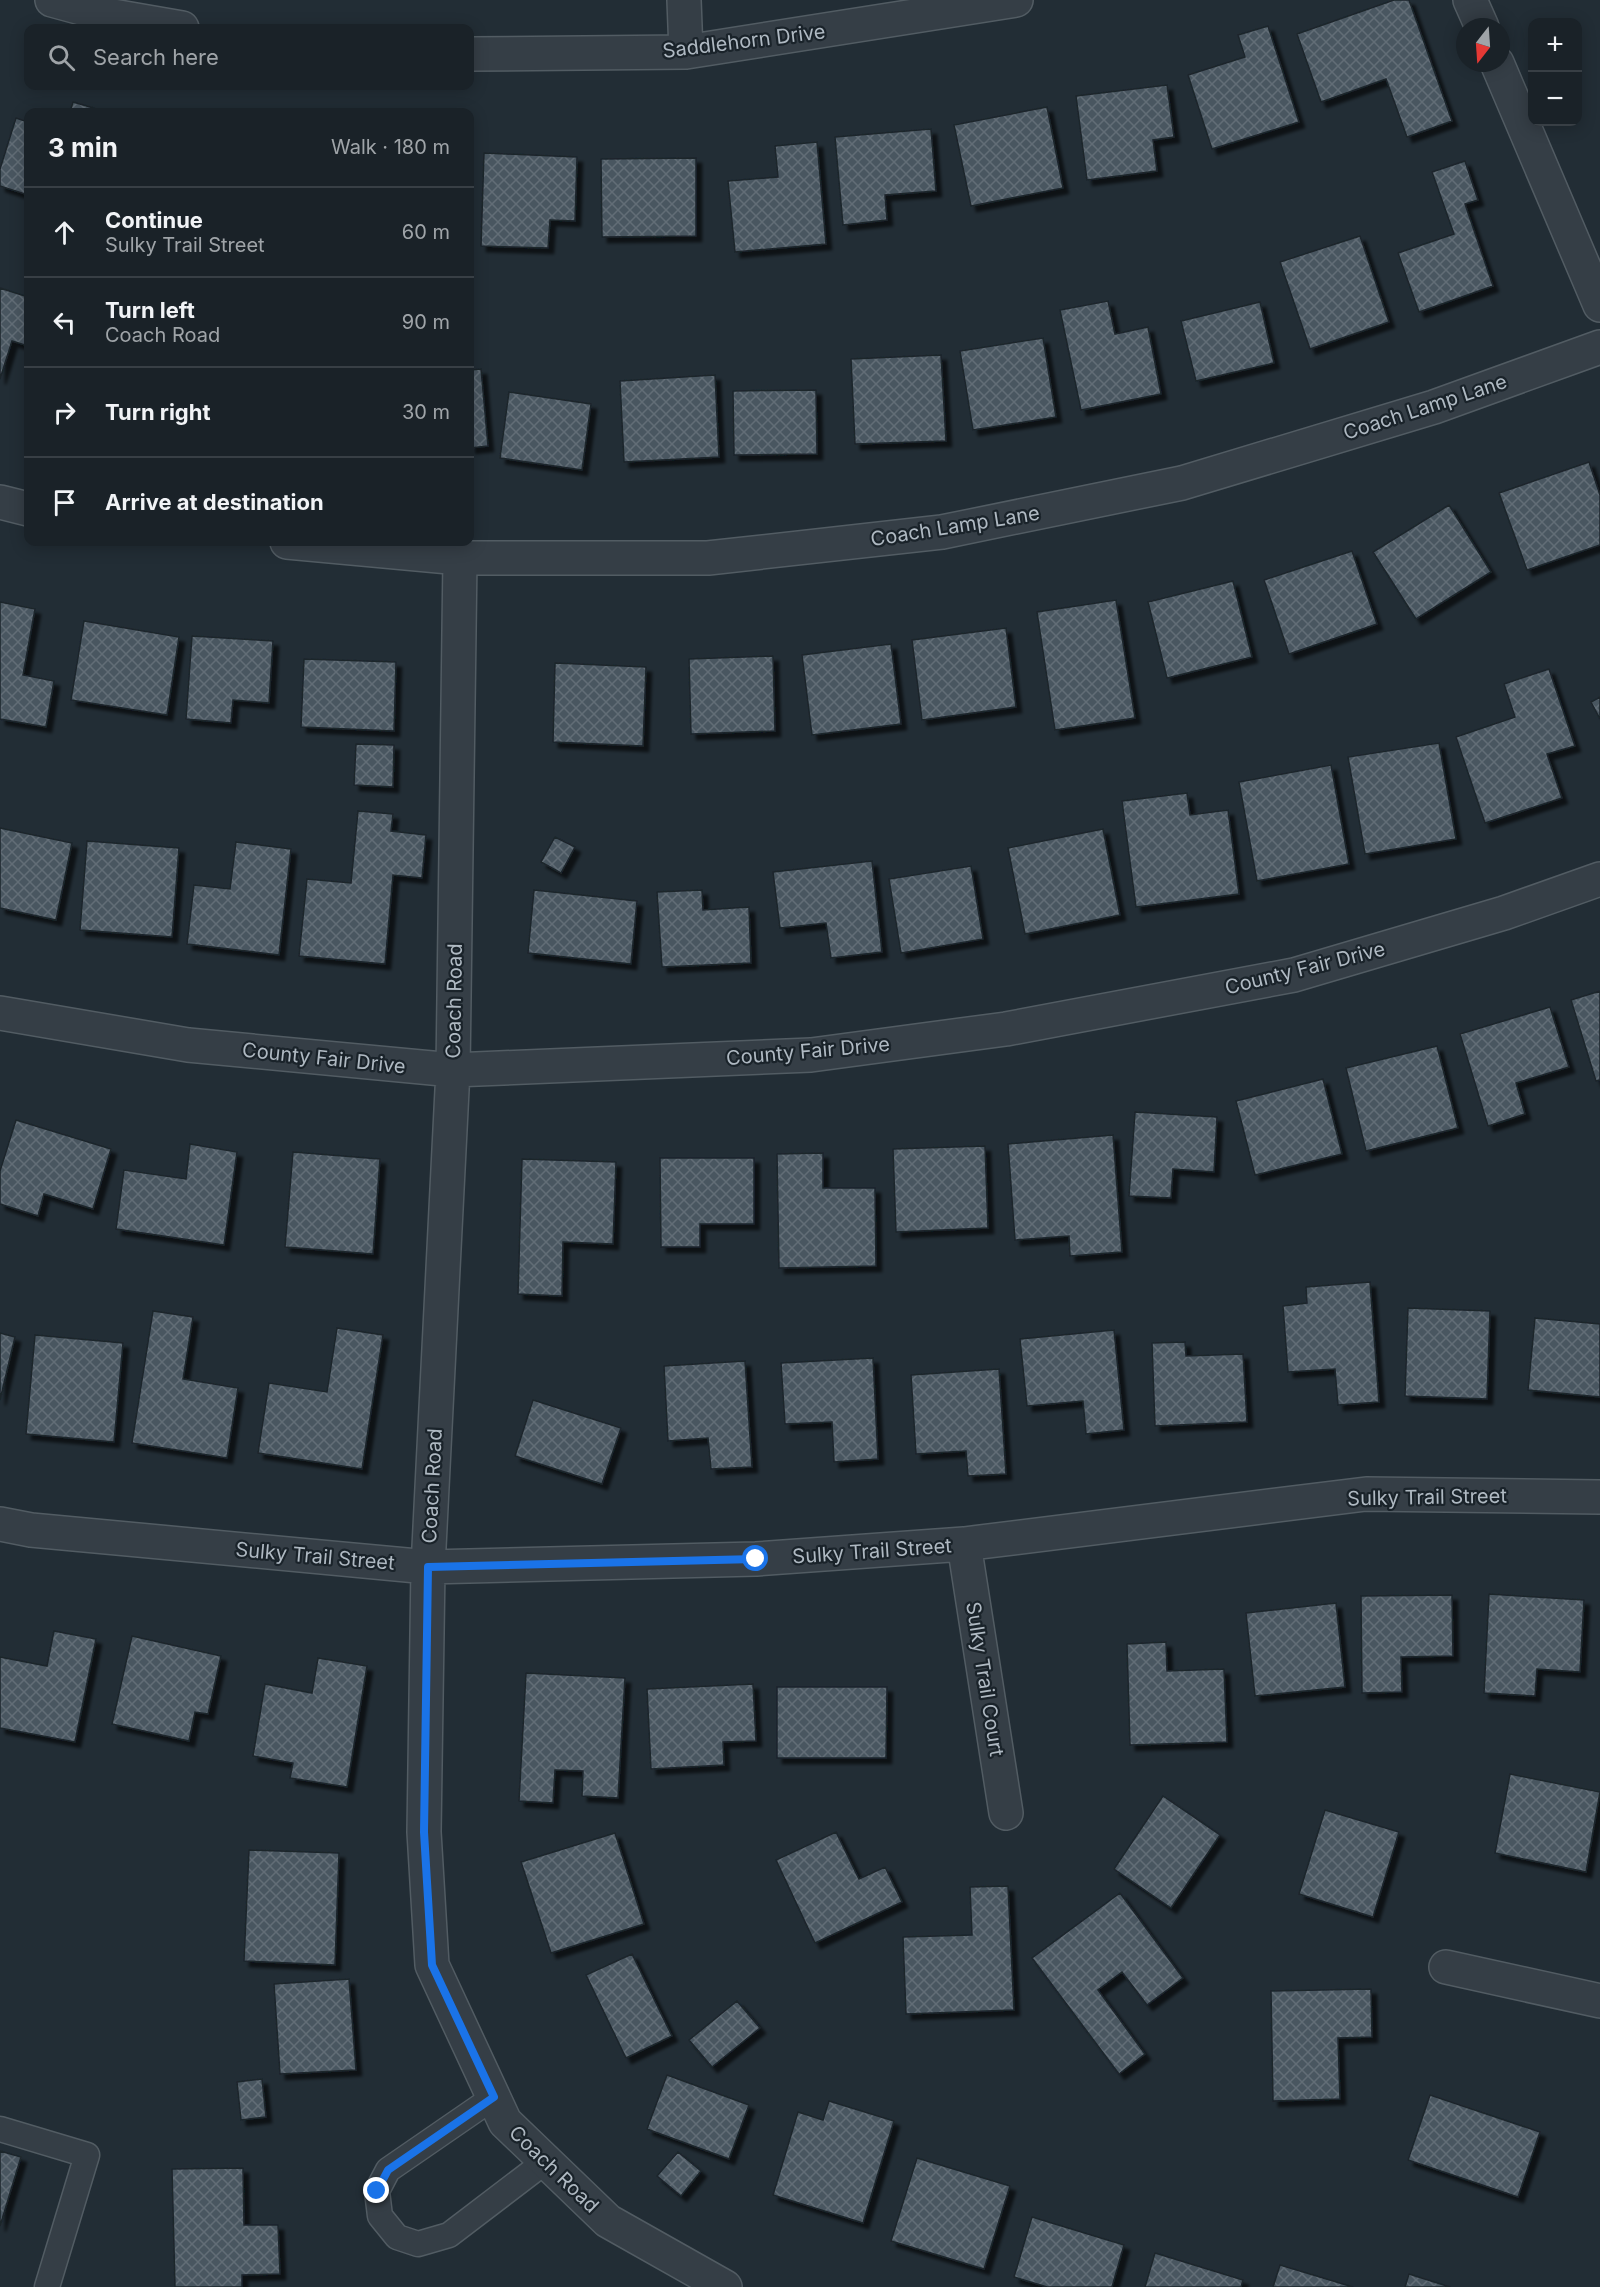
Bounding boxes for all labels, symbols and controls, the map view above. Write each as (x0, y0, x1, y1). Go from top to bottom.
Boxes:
north arrow (1456, 18, 1510, 72)
map controls (1528, 18, 1582, 126)
button: + (1528, 18, 1582, 72)
street label: Saddlehorn Drive (661, 19, 827, 63)
search box (24, 24, 474, 90)
icon: search (45, 41, 78, 74)
text: Search here (93, 44, 219, 70)
button: − (1528, 72, 1582, 126)
text: 3 min (48, 132, 118, 163)
text: Walk · 180 m (331, 135, 450, 159)
text: Continue (105, 207, 203, 233)
icon: ahead (48, 216, 81, 249)
text: 60 m (402, 220, 450, 244)
text: Sulky Trail Street (105, 233, 265, 257)
text: Turn left (105, 297, 195, 323)
icon: left (48, 306, 81, 339)
text: 90 m (402, 310, 450, 334)
text: Coach Road (105, 323, 220, 347)
street label: Coach Lamp Lane (1340, 369, 1510, 445)
icon: right (48, 396, 81, 429)
text: Turn right (105, 399, 211, 425)
text: 30 m (402, 400, 450, 424)
icon: arrive (48, 486, 81, 519)
text: Arrive at destination (105, 489, 324, 515)
street label: Coach Lamp Lane (869, 501, 1041, 551)
street label: County Fair Drive (1222, 936, 1388, 1000)
street label: Coach Road (441, 943, 467, 1059)
street label: County Fair Drive (725, 1032, 891, 1070)
street label: County Fair Drive (241, 1037, 407, 1079)
street label: Coach Road (417, 1428, 447, 1544)
street label: Sulky Trail Street (1347, 1484, 1507, 1510)
street label: Sulky Trail Street (792, 1533, 953, 1569)
street label: Sulky Trail Street (234, 1537, 396, 1575)
route start (742, 1545, 768, 1571)
street label: Sulky Trail Court (961, 1600, 1009, 1758)
street label: Coach Road (504, 2120, 604, 2218)
route end (363, 2177, 389, 2203)

